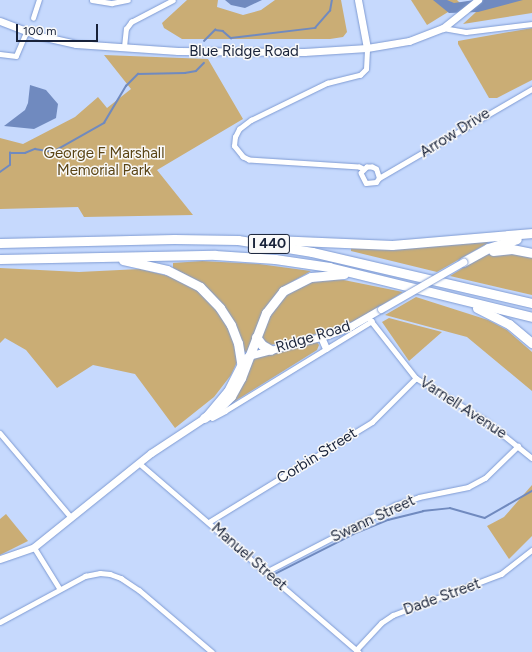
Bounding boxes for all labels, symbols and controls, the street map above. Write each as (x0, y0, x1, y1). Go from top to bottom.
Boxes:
scale bar (18, 16, 100, 42)
text: 100 m (23, 24, 57, 38)
street label: Blue Ridge Road (189, 43, 299, 61)
street label: Arrow Drive (417, 104, 493, 162)
park label: George F Marshall Memorial Park (44, 144, 164, 179)
road number: I 440 (247, 232, 291, 256)
street label: Ridge Road (274, 317, 352, 357)
street label: Varnell Avenue (416, 373, 510, 443)
street label: Corbin Street (274, 424, 360, 488)
street label: Swann Street (328, 492, 418, 546)
street label: Manuel Street (208, 519, 290, 595)
street label: Dade Street (401, 575, 483, 619)

